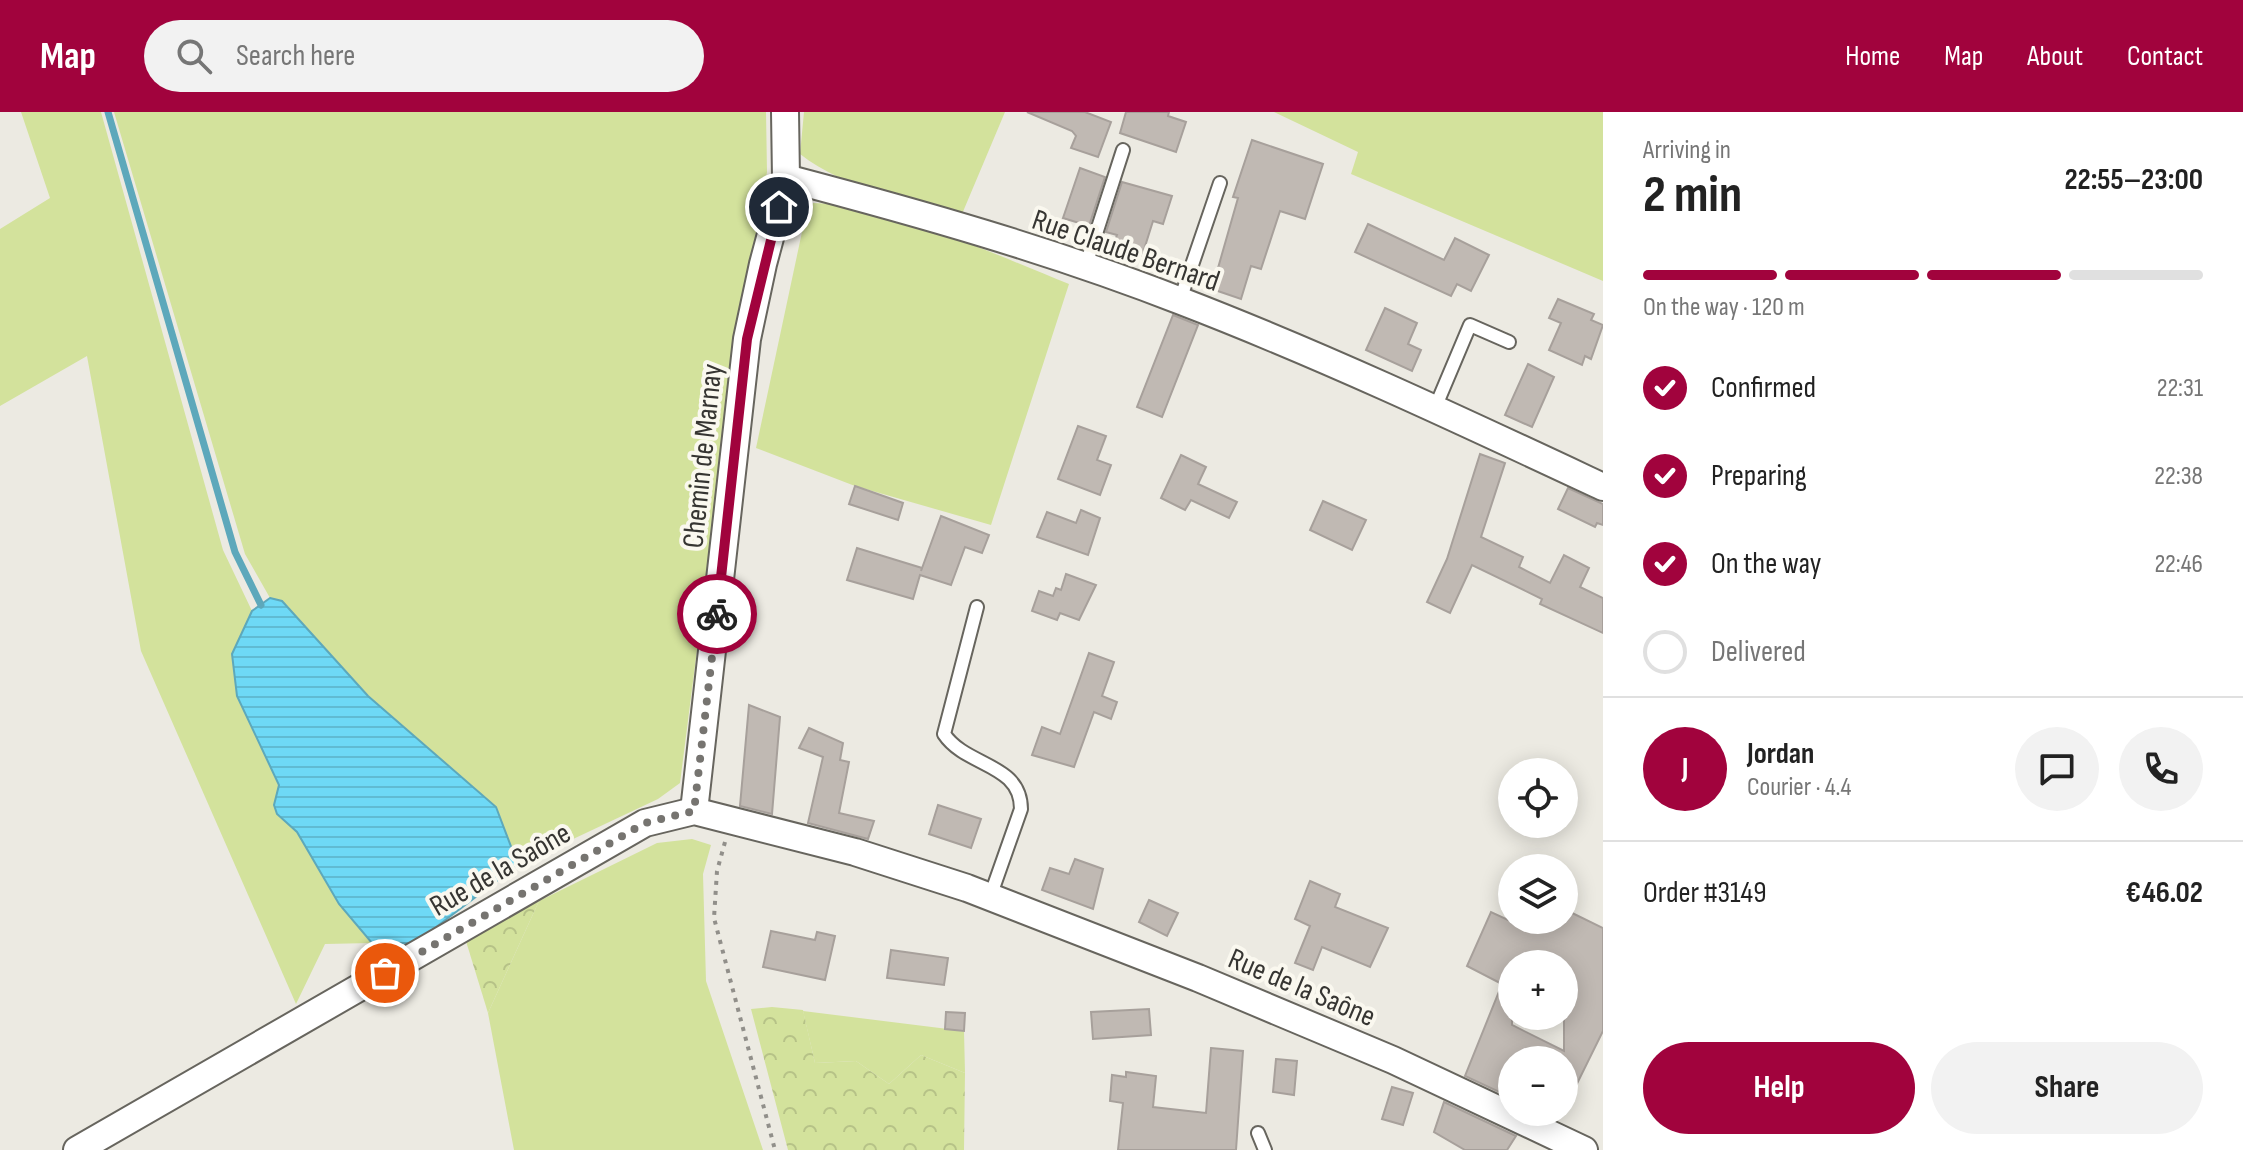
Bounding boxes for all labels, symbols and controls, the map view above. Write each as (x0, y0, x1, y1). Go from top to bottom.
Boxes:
search box (144, 20, 704, 92)
text: Map (40, 34, 96, 79)
icon: search (172, 34, 216, 78)
text: Search here (236, 38, 355, 74)
text: Home (1845, 40, 1900, 73)
text: Map (1944, 40, 1983, 73)
text: About (2027, 40, 2083, 73)
text: Contact (2127, 40, 2203, 73)
text: Arriving in (1643, 135, 1731, 166)
text: 22:55–23:00 (2064, 162, 2203, 198)
text: 2 min (1643, 164, 1742, 227)
pin (745, 173, 813, 241)
icon: home (757, 185, 801, 229)
street label: Rue Claude Bernard (1027, 202, 1224, 300)
text: On the way · 120 m (1643, 292, 1805, 323)
street label: Chemin de Marnay (675, 362, 731, 550)
icon: check (1643, 366, 1687, 410)
text: Confirmed (1711, 370, 1816, 406)
text: 22:31 (2157, 373, 2203, 404)
icon: check (1643, 454, 1687, 498)
text: Preparing (1711, 458, 1807, 494)
text: 22:38 (2154, 461, 2203, 492)
icon: check (1643, 542, 1687, 586)
text: On the way (1711, 546, 1821, 582)
text: 22:46 (2154, 549, 2203, 580)
courier (677, 574, 757, 654)
icon: bike (695, 592, 739, 636)
text: Delivered (1711, 634, 1806, 670)
button: chat (2015, 727, 2099, 811)
button: phone (2119, 727, 2203, 811)
text: Jordan (1747, 736, 1814, 772)
text: J (1682, 751, 1688, 787)
map controls (1498, 758, 1578, 1126)
button: locate (1498, 758, 1578, 838)
text: Courier · 4.4 (1747, 772, 1851, 803)
street label: Rue de la Saône (424, 815, 577, 925)
button: layers (1498, 854, 1578, 934)
text: Order #3149 (1643, 875, 1766, 911)
text: €46.02 (2126, 875, 2203, 911)
pin (351, 939, 419, 1007)
street label: Rue de la Saône (1223, 941, 1381, 1035)
button: + (1498, 950, 1578, 1030)
icon: bag (363, 951, 407, 995)
button: Help (1643, 1042, 1915, 1134)
button: Share (1931, 1042, 2203, 1134)
button: − (1498, 1046, 1578, 1126)

